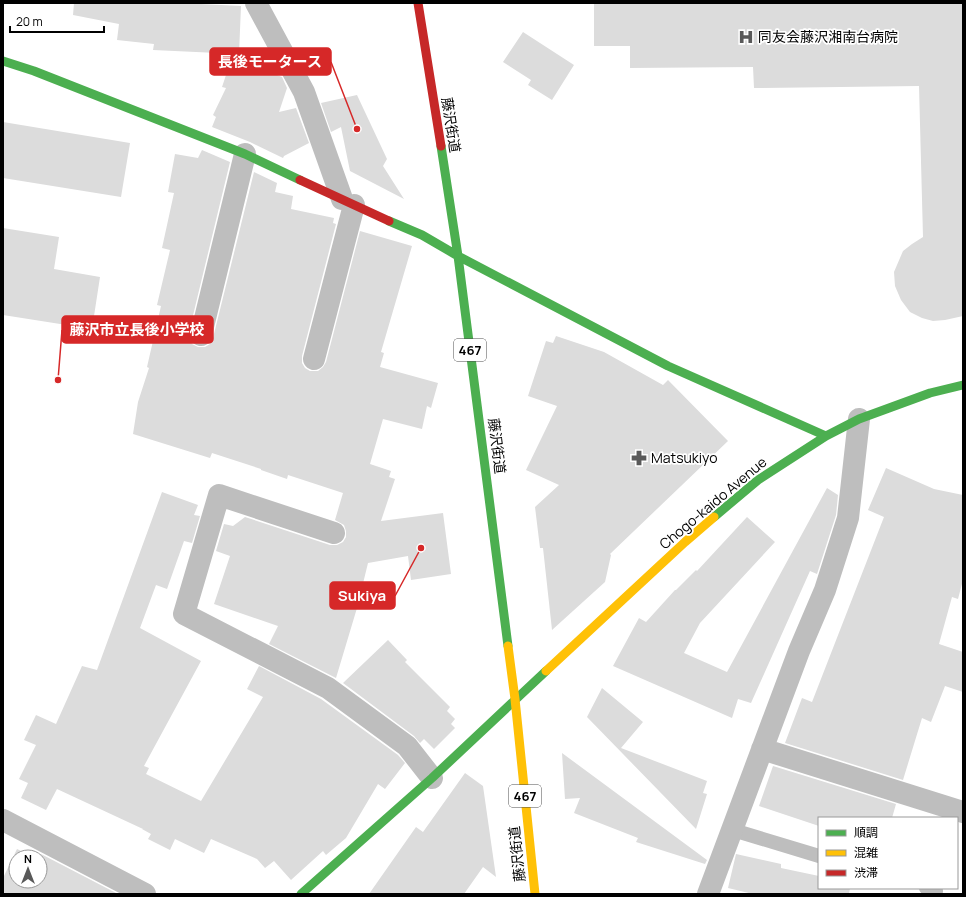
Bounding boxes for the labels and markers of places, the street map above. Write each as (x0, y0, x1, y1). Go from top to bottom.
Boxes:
place label: 同友会藤沢湘南台病院 (758, 27, 898, 46)
hospital icon: 同友会藤沢湘南台病院 (737, 28, 755, 46)
callout: 長後モータース (210, 48, 331, 75)
callout: 藤沢市立長後小学校 (62, 316, 213, 343)
place label: Matsukiyo (651, 448, 717, 467)
pharmacy icon: Matsukiyo (630, 449, 648, 467)
callout: Sukiya (330, 582, 395, 609)

